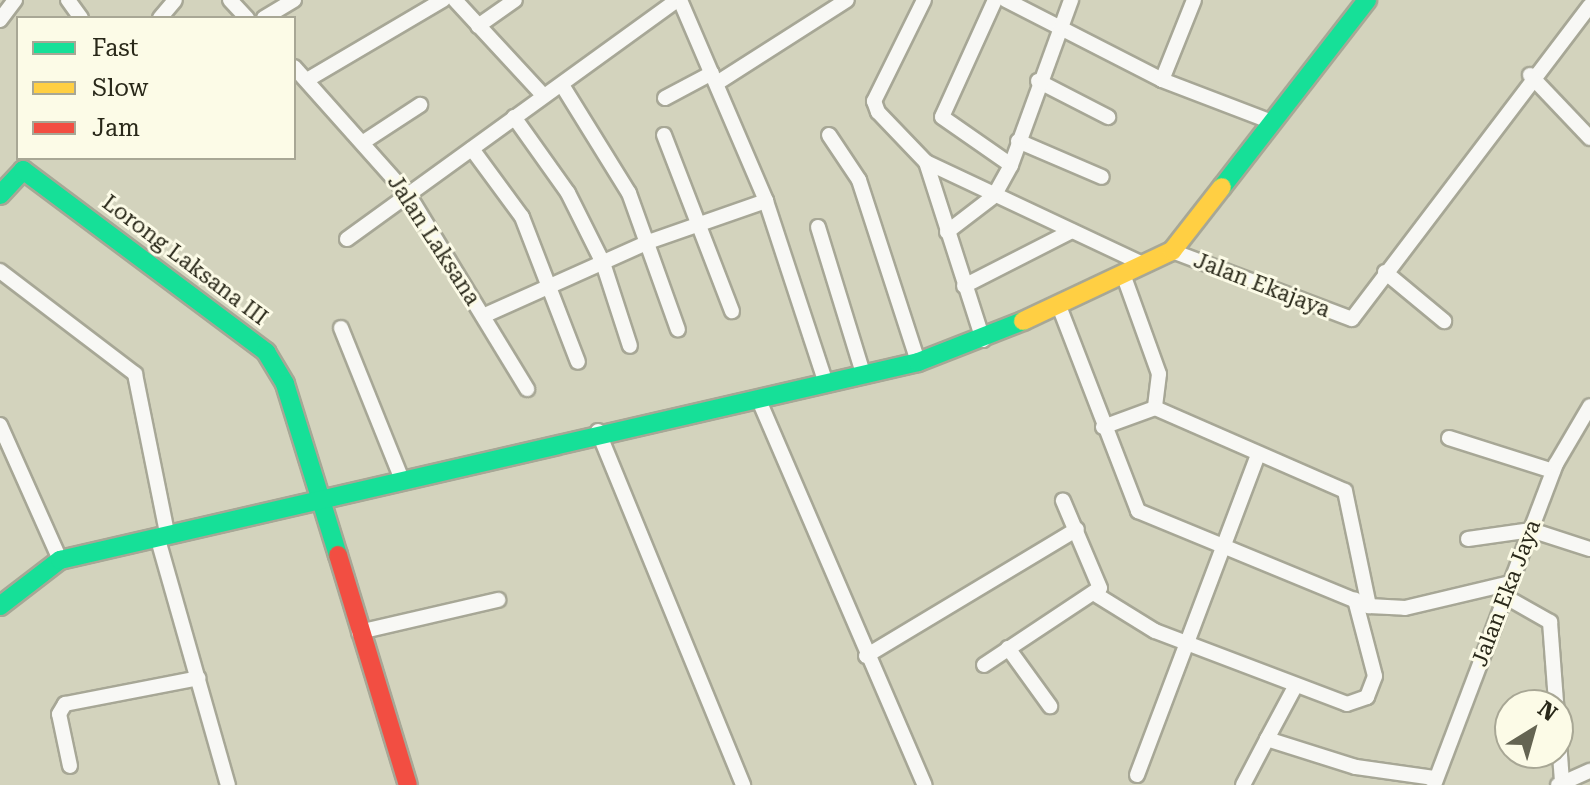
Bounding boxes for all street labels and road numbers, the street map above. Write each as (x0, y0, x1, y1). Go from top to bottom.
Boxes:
street label: Jalan Laksana (382, 170, 486, 310)
street label: Lorong Laksana III (97, 189, 273, 331)
street label: Jalan Ekajaya (1190, 247, 1334, 323)
street label: Jalan Eka Jaya (1466, 516, 1546, 670)

